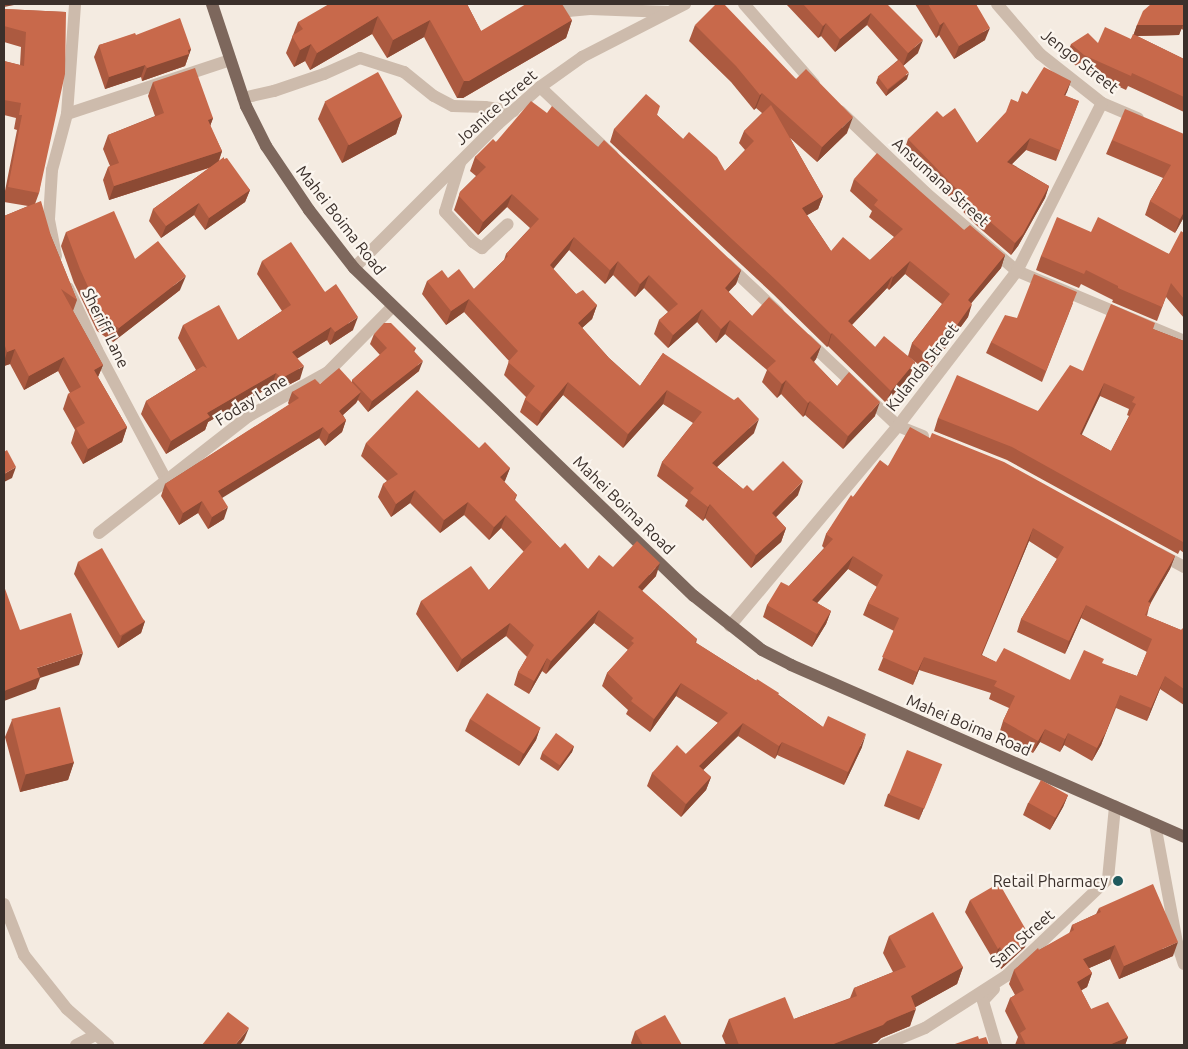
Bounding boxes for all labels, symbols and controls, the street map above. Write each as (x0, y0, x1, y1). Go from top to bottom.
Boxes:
street label: Jengo Street (1038, 25, 1122, 97)
street label: Joanice Street (451, 65, 541, 149)
street label: Ansumana Street (889, 134, 993, 230)
street label: Mahei Boima Road (292, 161, 390, 279)
street label: Sheriff Lane (78, 285, 134, 371)
street label: Kulanda Street (882, 319, 962, 415)
street label: Foday Lane (212, 370, 290, 430)
street label: Mahei Boima Road (569, 452, 679, 558)
street label: Mahei Boima Road (904, 690, 1034, 760)
place label: Retail Pharmacy (993, 871, 1108, 891)
marker: Retail Pharmacy (1112, 875, 1124, 887)
street label: Sam Street (986, 905, 1058, 971)

